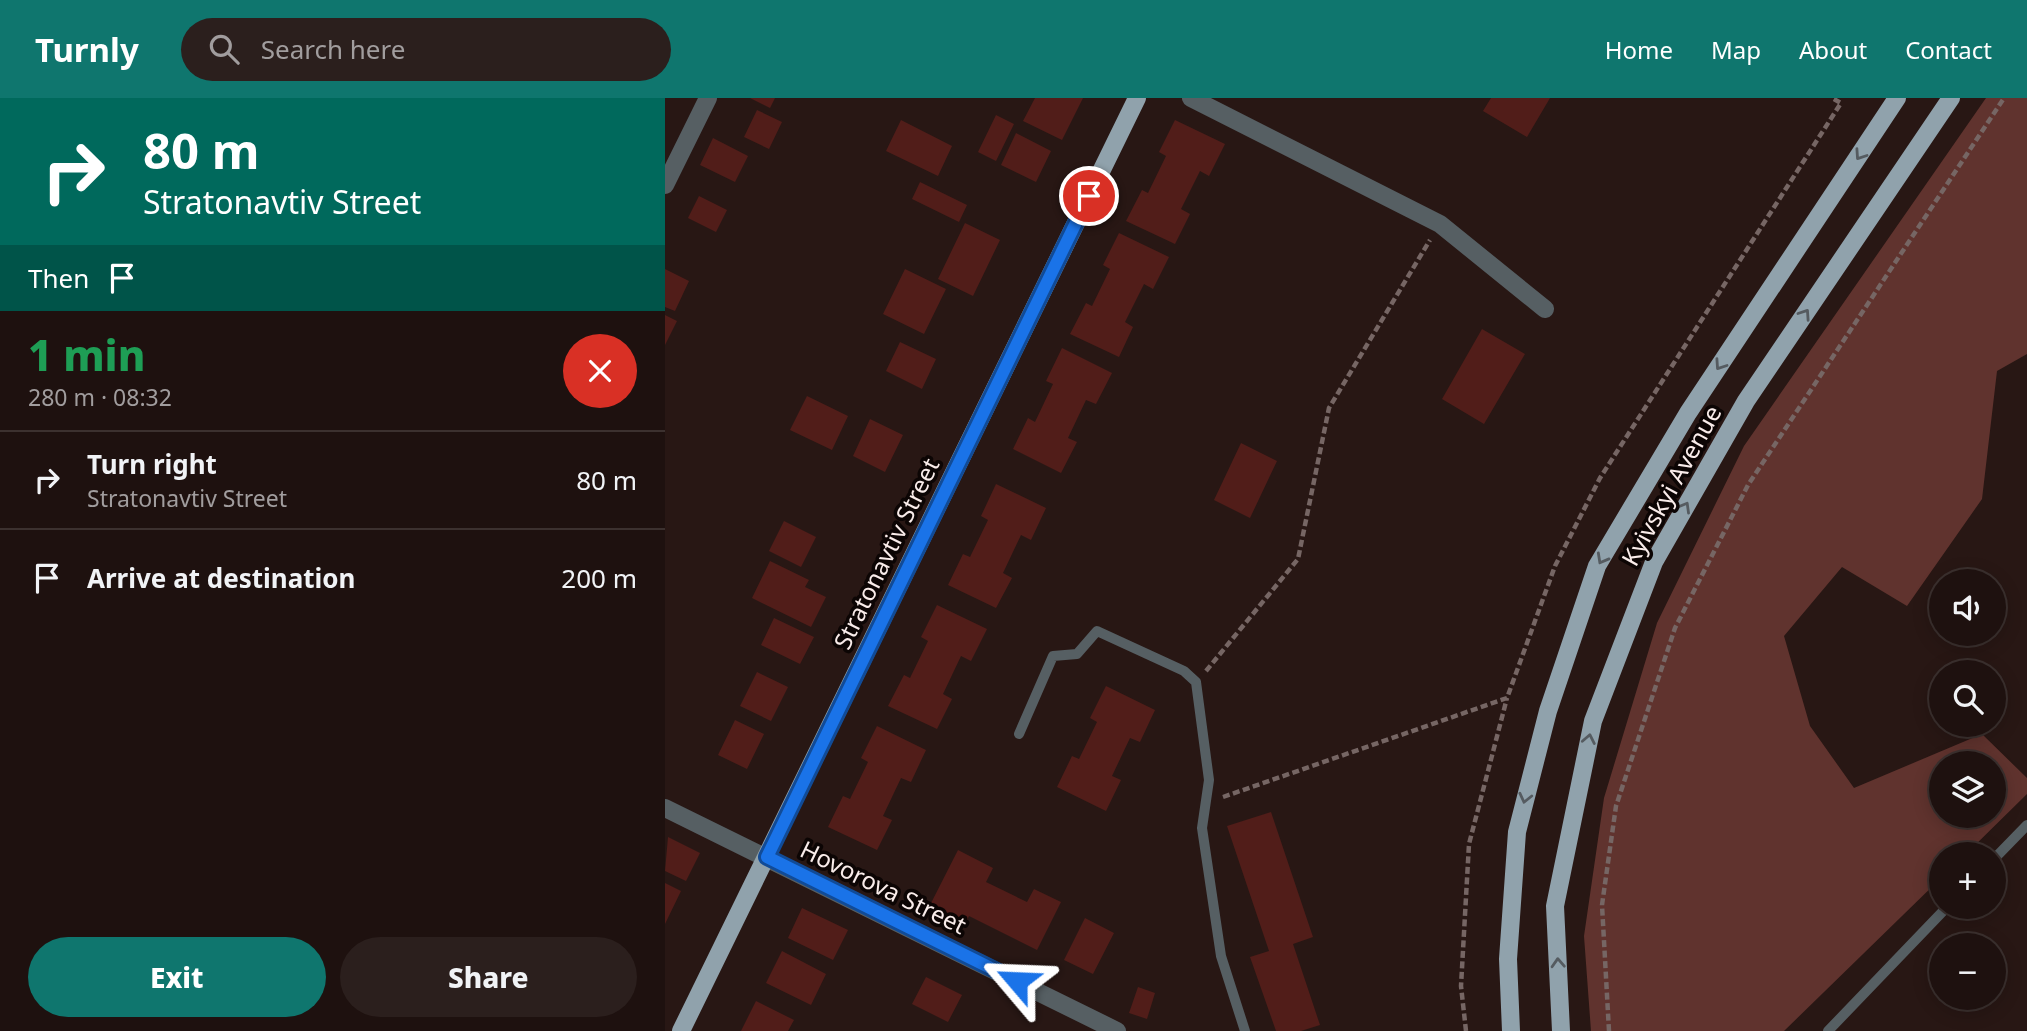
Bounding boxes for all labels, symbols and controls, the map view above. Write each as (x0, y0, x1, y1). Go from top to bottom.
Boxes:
search box (181, 18, 671, 81)
text: Turnly (35, 27, 139, 72)
icon: search (205, 30, 243, 68)
text: Search here (261, 31, 405, 67)
text: Home (1605, 33, 1673, 66)
text: Map (1711, 33, 1761, 66)
text: About (1799, 33, 1867, 66)
text: Contact (1905, 33, 1992, 66)
text: 80 m (143, 117, 260, 183)
icon: right (28, 126, 119, 217)
one-way arrow (1855, 147, 1868, 160)
pin (1059, 166, 1119, 226)
icon: arrive (1070, 177, 1108, 215)
text: Stratonavtiv Street (143, 180, 421, 223)
icon: arrive (103, 259, 141, 297)
text: Then (28, 260, 89, 296)
one-way arrow (1797, 308, 1810, 321)
text: 1 min (28, 326, 145, 383)
button: close (563, 334, 637, 408)
one-way arrow (1715, 357, 1728, 370)
text: 280 m · 08:32 (28, 381, 172, 413)
street label: Kyivskyi Avenue (1613, 399, 1728, 571)
text: Turn right (87, 446, 217, 482)
street label: Stratonavtiv Street (825, 452, 946, 654)
icon: right (28, 461, 66, 499)
text: 80 m (576, 462, 637, 498)
text: Stratonavtiv Street (87, 482, 287, 514)
one-way arrow (1677, 501, 1690, 514)
one-way arrow (1597, 552, 1610, 564)
icon: arrive (28, 559, 66, 597)
text: Arrive at destination (87, 560, 356, 596)
text: 200 m (561, 560, 637, 596)
map controls (1929, 569, 2006, 1010)
button: sound (1929, 569, 2006, 646)
button: search (1929, 660, 2006, 737)
one-way arrow (1581, 733, 1596, 745)
button: layers (1929, 751, 2006, 828)
one-way arrow (1518, 792, 1533, 804)
street label: Hovorova Street (795, 832, 972, 941)
button: + (1929, 842, 2006, 919)
button: − (1929, 933, 2006, 1010)
button: Exit (28, 937, 326, 1017)
button: Share (340, 937, 637, 1017)
position arrow (980, 944, 1054, 1018)
one-way arrow (1551, 957, 1566, 968)

